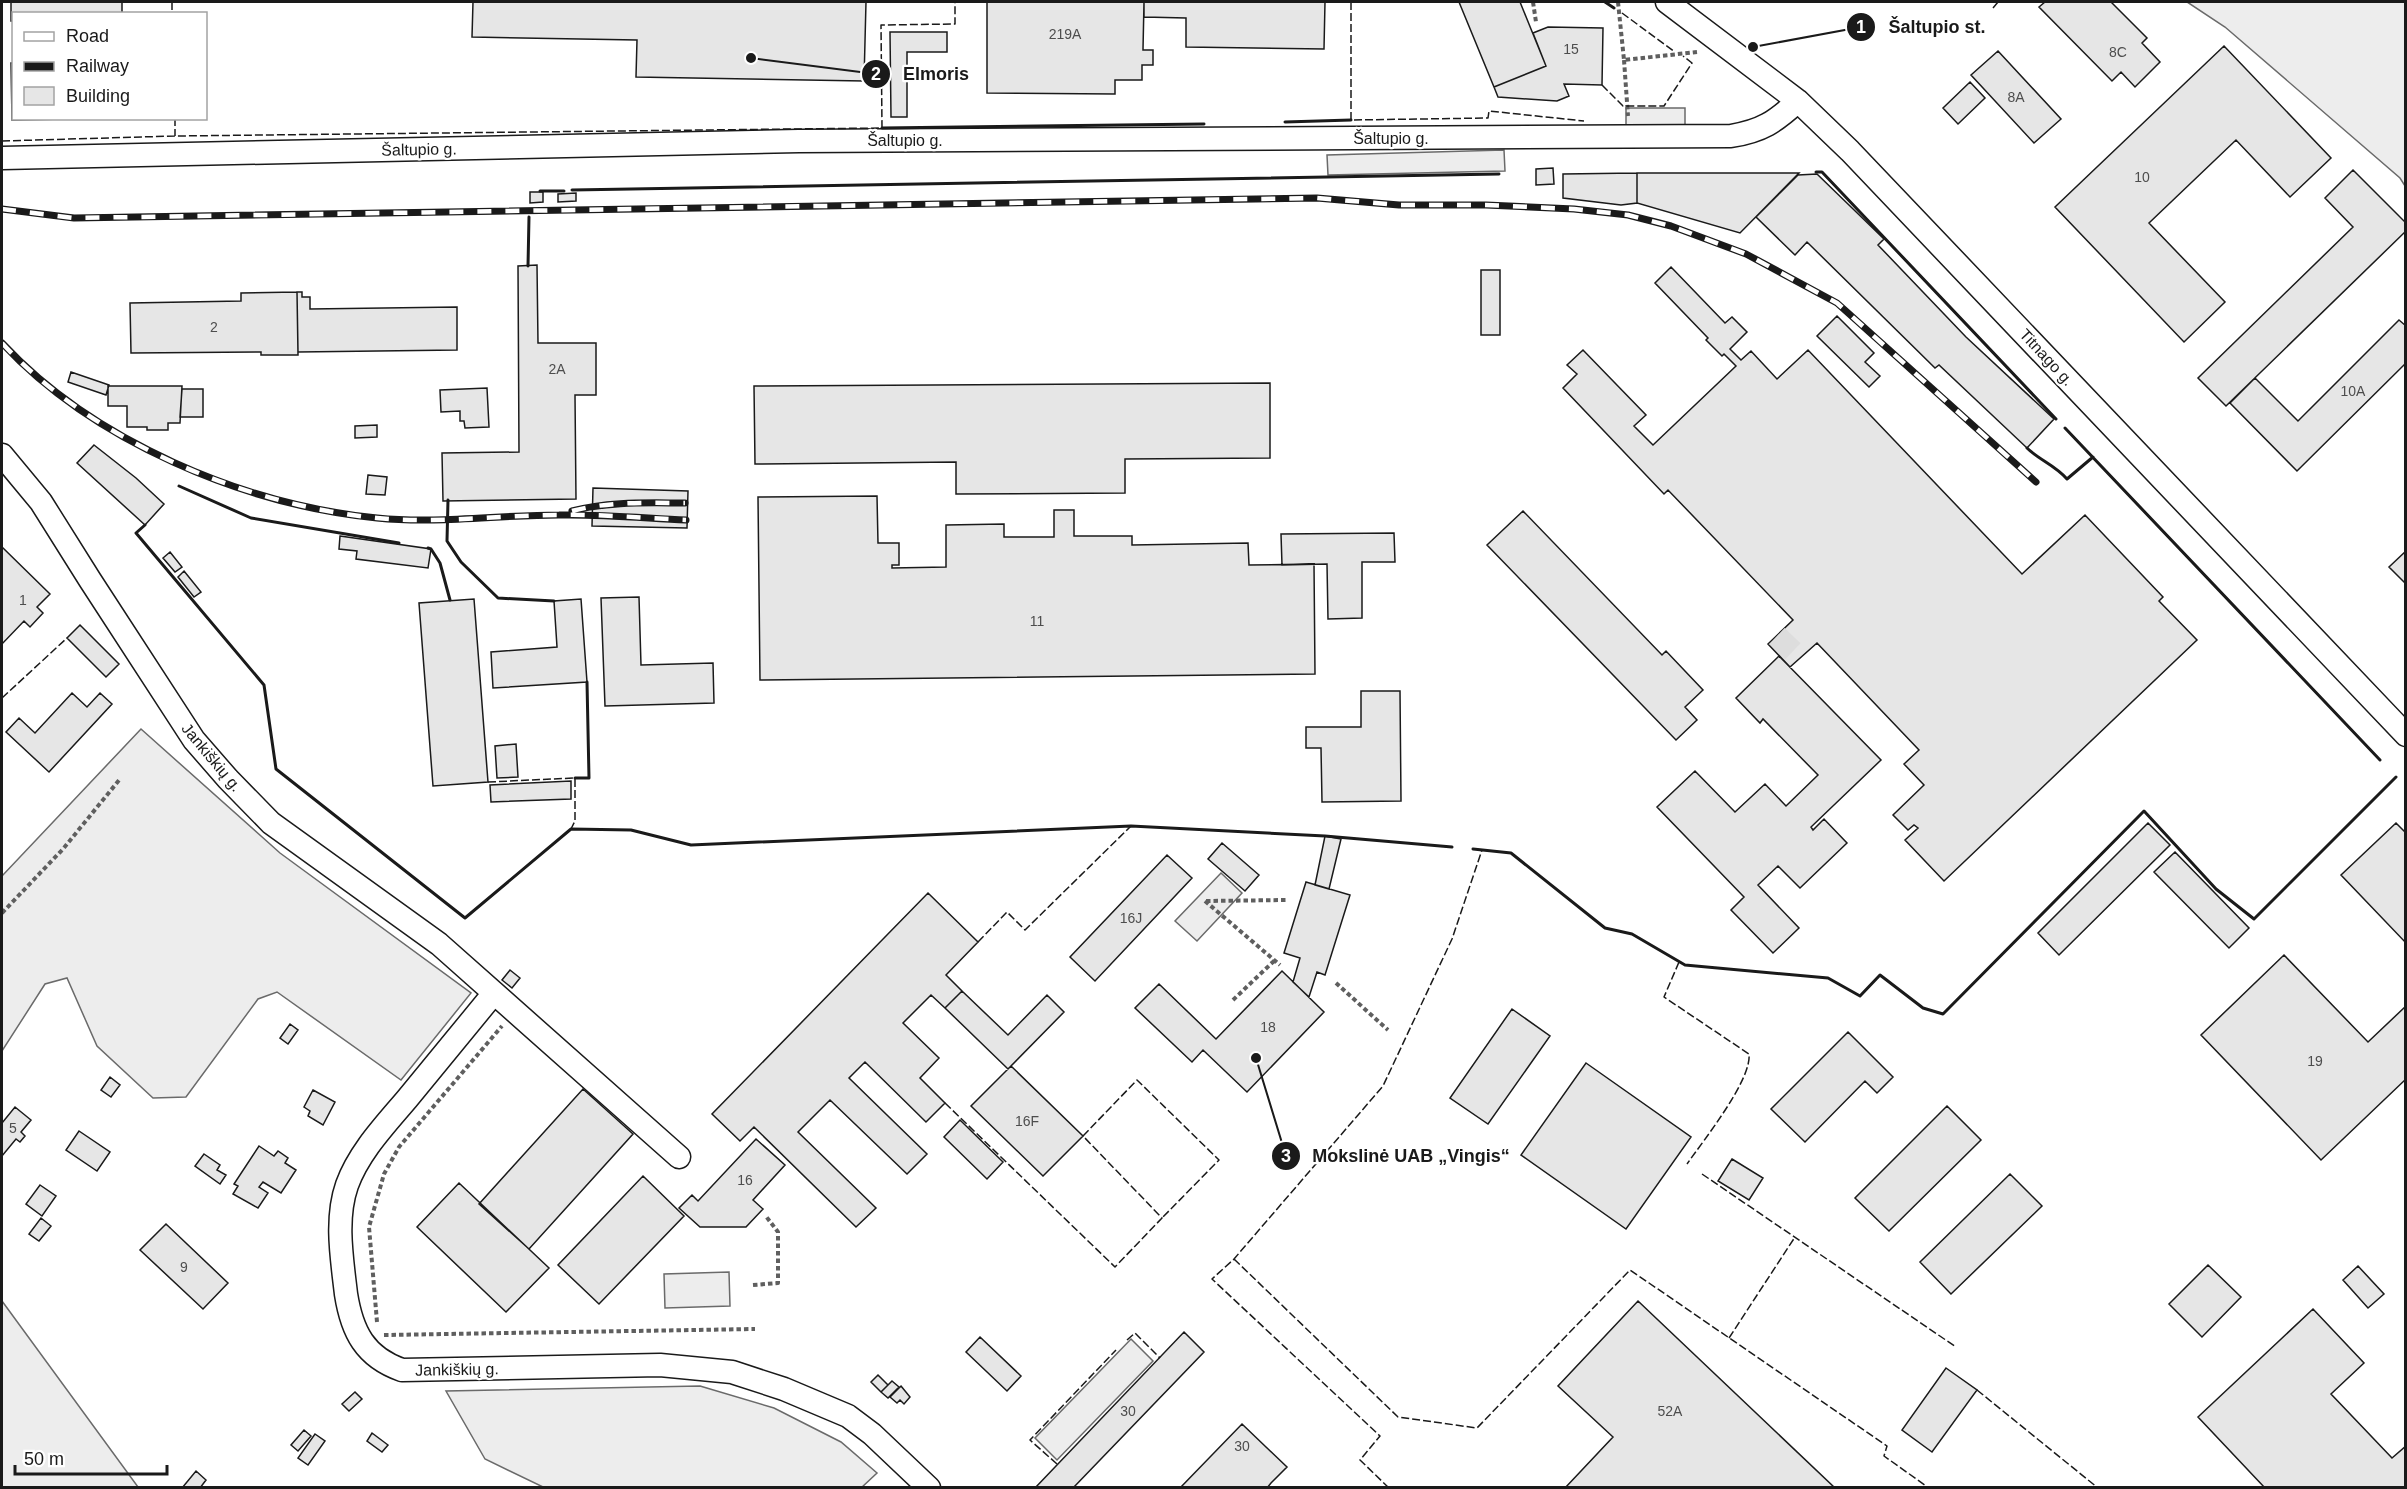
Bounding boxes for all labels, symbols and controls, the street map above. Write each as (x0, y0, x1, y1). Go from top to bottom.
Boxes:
callout: Šaltupio st. (1846, 9, 1997, 45)
legend (12, 12, 207, 120)
text: Šaltupio st. (1888, 16, 1986, 37)
text: 1 (1856, 17, 1866, 37)
text: Road (66, 26, 109, 46)
house number: 219A (1049, 26, 1082, 42)
house number: 15 (1563, 41, 1579, 57)
house number: 8C (2109, 44, 2127, 60)
text: Railway (66, 56, 129, 76)
callout: Elmoris (861, 56, 981, 92)
text: 2 (871, 64, 881, 84)
text: Elmoris (903, 64, 969, 84)
text: Building (66, 86, 130, 106)
house number: 8A (2007, 89, 2025, 105)
street label: Šaltupio g. (1353, 129, 1429, 147)
street label: Šaltupio g. (867, 131, 943, 149)
street label: Šaltupio g. (381, 139, 457, 159)
house number: 10 (2134, 169, 2150, 185)
house number: 2 (210, 319, 218, 335)
street label: Titnago g. (2016, 326, 2077, 389)
house number: 2A (548, 361, 566, 377)
house number: 10A (2341, 383, 2366, 399)
house number: 1 (19, 592, 27, 608)
house number: 11 (1030, 613, 1044, 629)
street label: Jankiškių g. (178, 720, 245, 795)
house number: 16J (1120, 910, 1142, 926)
house number: 18 (1260, 1019, 1276, 1035)
house number: 19 (2307, 1053, 2323, 1069)
house number: 16F (1015, 1113, 1039, 1129)
house number: 5 (9, 1120, 17, 1136)
callout: Mokslinė UAB „Vingis“ (1271, 1138, 1522, 1174)
text: 3 (1281, 1146, 1291, 1166)
text: Mokslinė UAB „Vingis“ (1312, 1146, 1510, 1166)
house number: 16 (737, 1172, 753, 1188)
house number: 9 (180, 1259, 188, 1275)
street label: Jankiškių g. (415, 1360, 499, 1379)
house number: 30 (1120, 1403, 1136, 1419)
house number: 52A (1658, 1403, 1683, 1419)
scale bar (15, 1438, 166, 1476)
house number: 30 (1234, 1438, 1250, 1454)
text: 50 m (24, 1449, 64, 1469)

